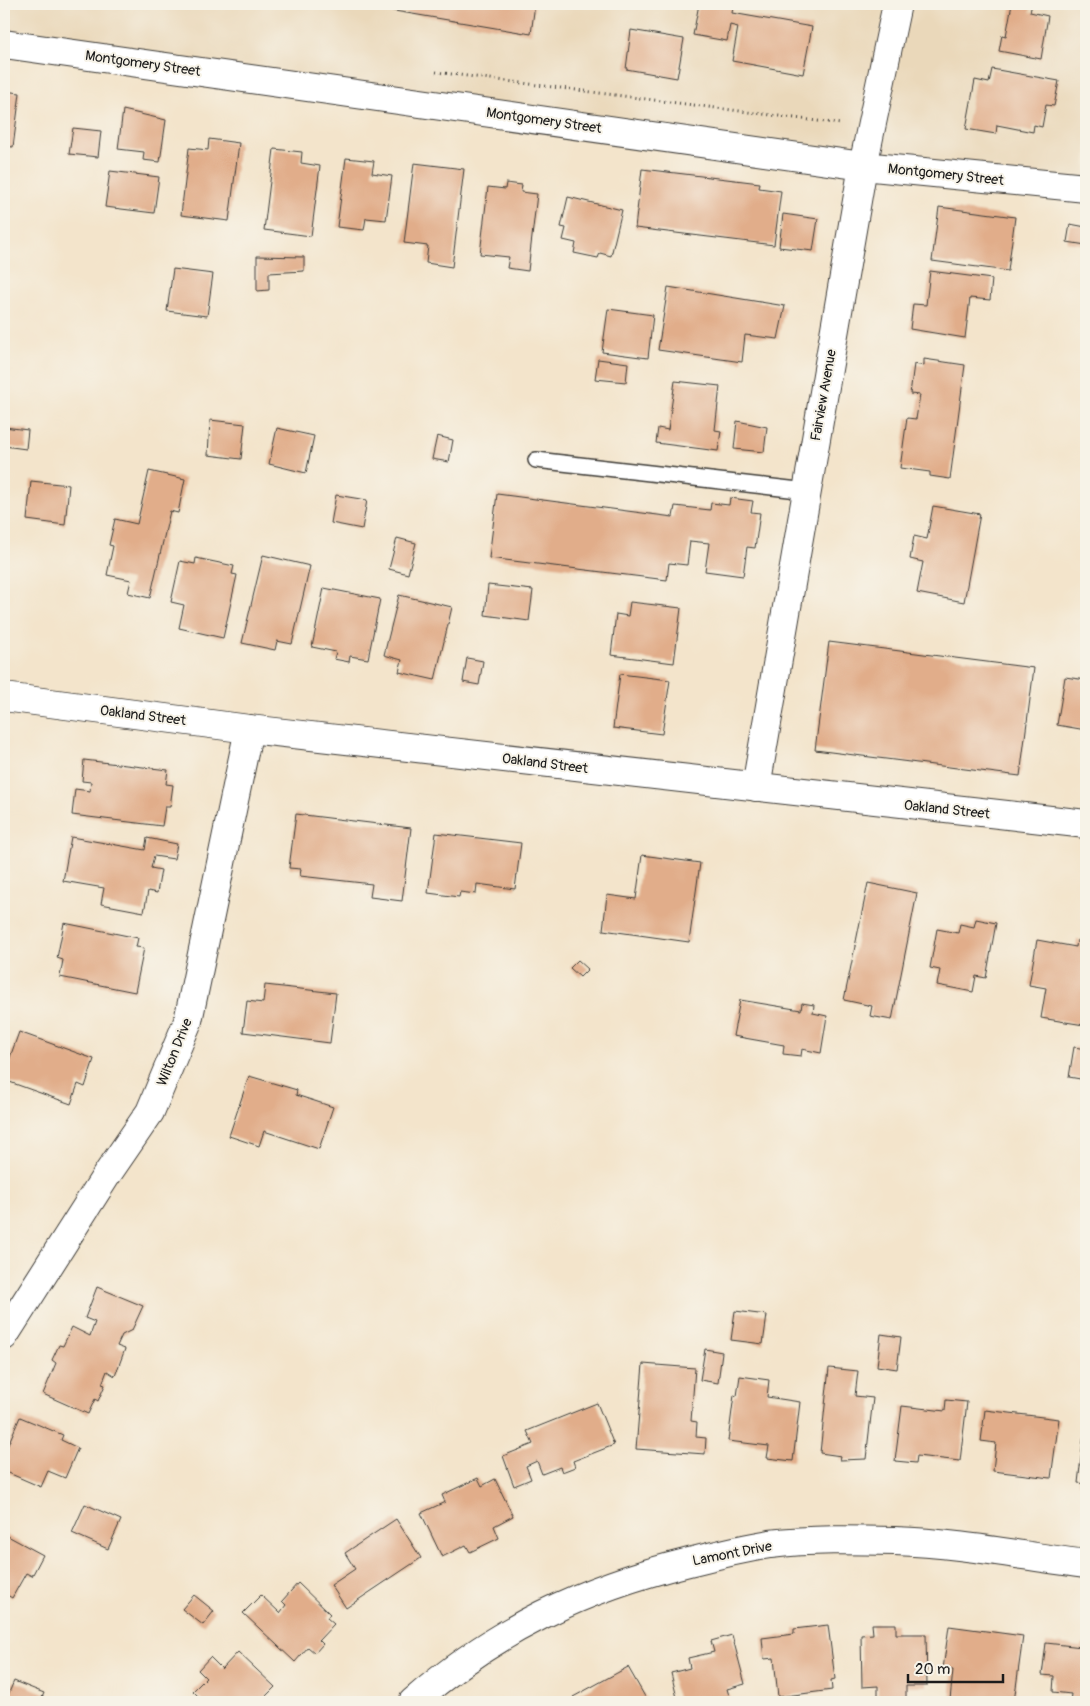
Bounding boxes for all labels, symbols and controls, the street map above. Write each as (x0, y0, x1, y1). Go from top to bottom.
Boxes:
street label: Montgomery Street (84, 47, 202, 80)
street label: Montgomery Street (485, 104, 603, 137)
street label: Montgomery Street (887, 160, 1005, 189)
street label: Fairview Avenue (807, 348, 840, 442)
street label: Oakland Street (99, 702, 187, 729)
street label: Oakland Street (501, 750, 589, 777)
street label: Oakland Street (903, 797, 991, 823)
street label: Wilton Drive (153, 1016, 196, 1089)
street label: Lamont Drive (691, 1537, 773, 1570)
scale bar (908, 1651, 1002, 1683)
text: 20 m (915, 1660, 950, 1679)

